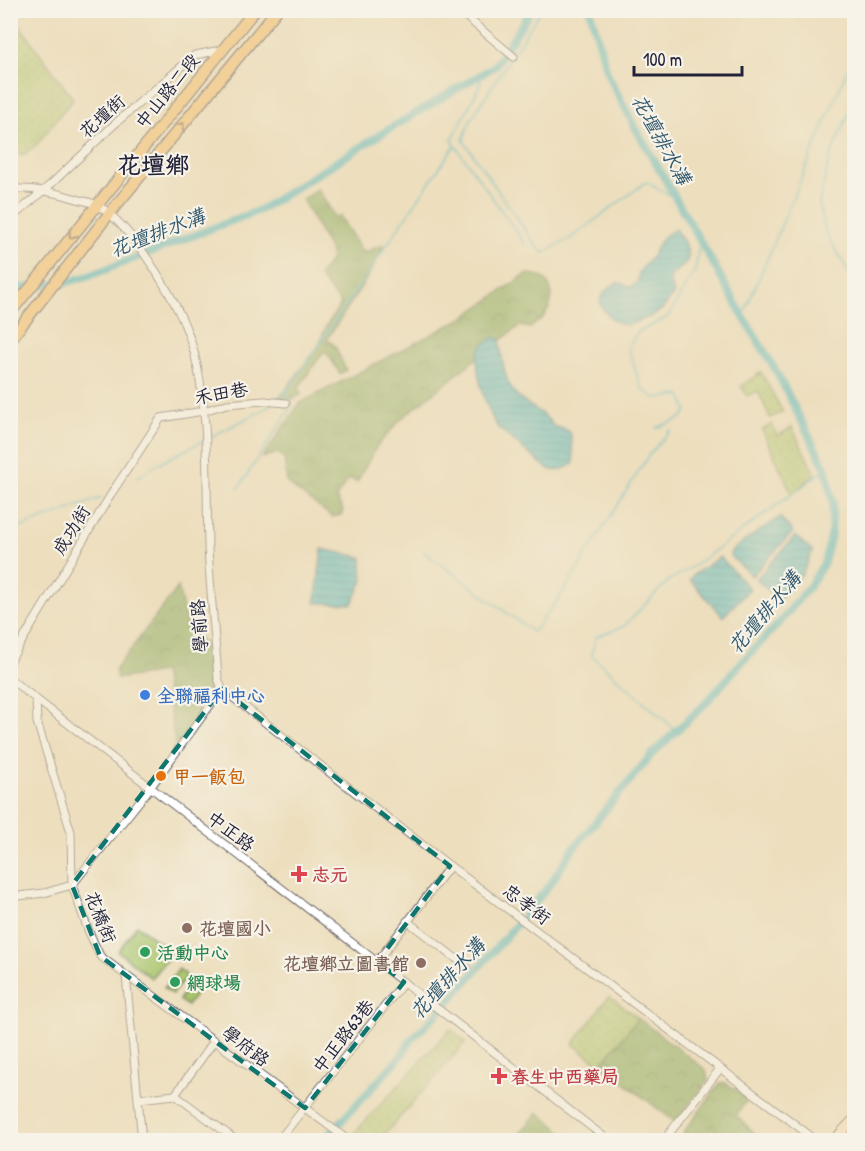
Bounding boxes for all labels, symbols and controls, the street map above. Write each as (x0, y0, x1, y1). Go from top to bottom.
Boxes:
scale bar (634, 39, 742, 77)
text: 100 m (643, 47, 682, 72)
street label: 中山路二段 (129, 48, 205, 134)
street label: 花壇街 (74, 89, 130, 143)
water label: 花壇排水溝 (626, 89, 699, 191)
one-way arrow (174, 122, 185, 133)
district label: 花壇鄉 (117, 148, 189, 180)
water label: 花壇排水溝 (105, 201, 210, 263)
one-way arrow (69, 229, 80, 240)
street label: 禾田巷 (192, 376, 250, 410)
street label: 成功街 (46, 500, 96, 560)
water label: 花壇排水溝 (722, 563, 808, 659)
street label: 學前路 (185, 598, 213, 654)
place label: 全聯福利中心 (157, 683, 265, 708)
marker: 全聯福利中心 (138, 688, 152, 702)
place label: 甲一飯包 (173, 764, 245, 789)
marker: 甲一飯包 (154, 769, 168, 783)
street label: 中正路 (202, 805, 260, 857)
place label: 志元 (312, 862, 348, 887)
marker: 志元 (290, 865, 308, 883)
street label: 忠孝街 (498, 878, 556, 930)
street label: 花橋街 (79, 887, 123, 947)
place label: 花壇國小 (199, 916, 271, 941)
marker: 花壇國小 (180, 921, 194, 935)
water label: 花壇排水溝 (404, 930, 492, 1024)
place label: 活動中心 (157, 940, 229, 965)
marker: 活動中心 (138, 945, 152, 959)
place label: 花壇鄉立圖書館 (283, 951, 409, 976)
marker: 花壇鄉立圖書館 (414, 956, 428, 970)
place label: 網球場 (187, 970, 241, 995)
marker: 網球場 (168, 975, 182, 989)
street label: 中正路63巷 (306, 994, 380, 1078)
street label: 學府路 (217, 1020, 275, 1072)
place label: 春生中西藥局 (511, 1064, 619, 1089)
marker: 春生中西藥局 (492, 1069, 506, 1083)

